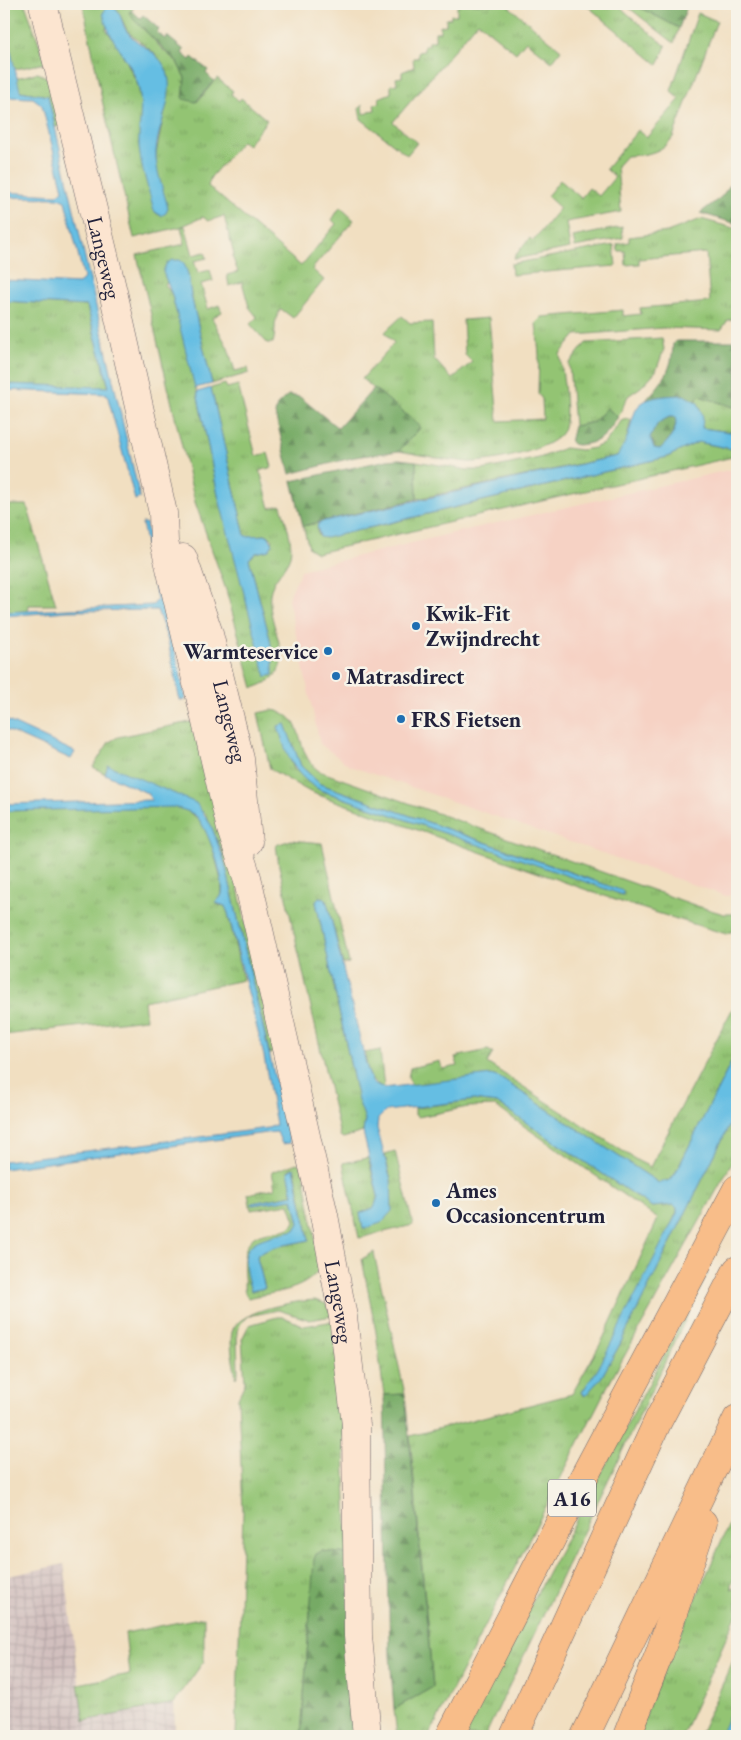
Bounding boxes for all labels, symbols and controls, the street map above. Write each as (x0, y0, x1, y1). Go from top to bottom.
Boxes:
street label: Langeweg (81, 213, 129, 302)
place label: Kwik-Fit Zwijndrecht (426, 599, 540, 653)
marker: Kwik-Fit Zwijndrecht (410, 620, 422, 632)
place label: Warmteservice (183, 637, 318, 666)
marker: Warmteservice (322, 645, 334, 657)
place label: Matrasdirect (346, 662, 465, 691)
marker: Matrasdirect (330, 670, 342, 682)
street label: Langeweg (206, 677, 255, 766)
place label: FRS Fietsen (411, 705, 522, 734)
marker: FRS Fietsen (395, 713, 407, 725)
place label: Ames Occasioncentrum (445, 1176, 606, 1230)
marker: Ames Occasioncentrum (430, 1197, 442, 1209)
street label: Langeweg (318, 1258, 361, 1345)
road number: A16 (548, 1480, 596, 1516)

